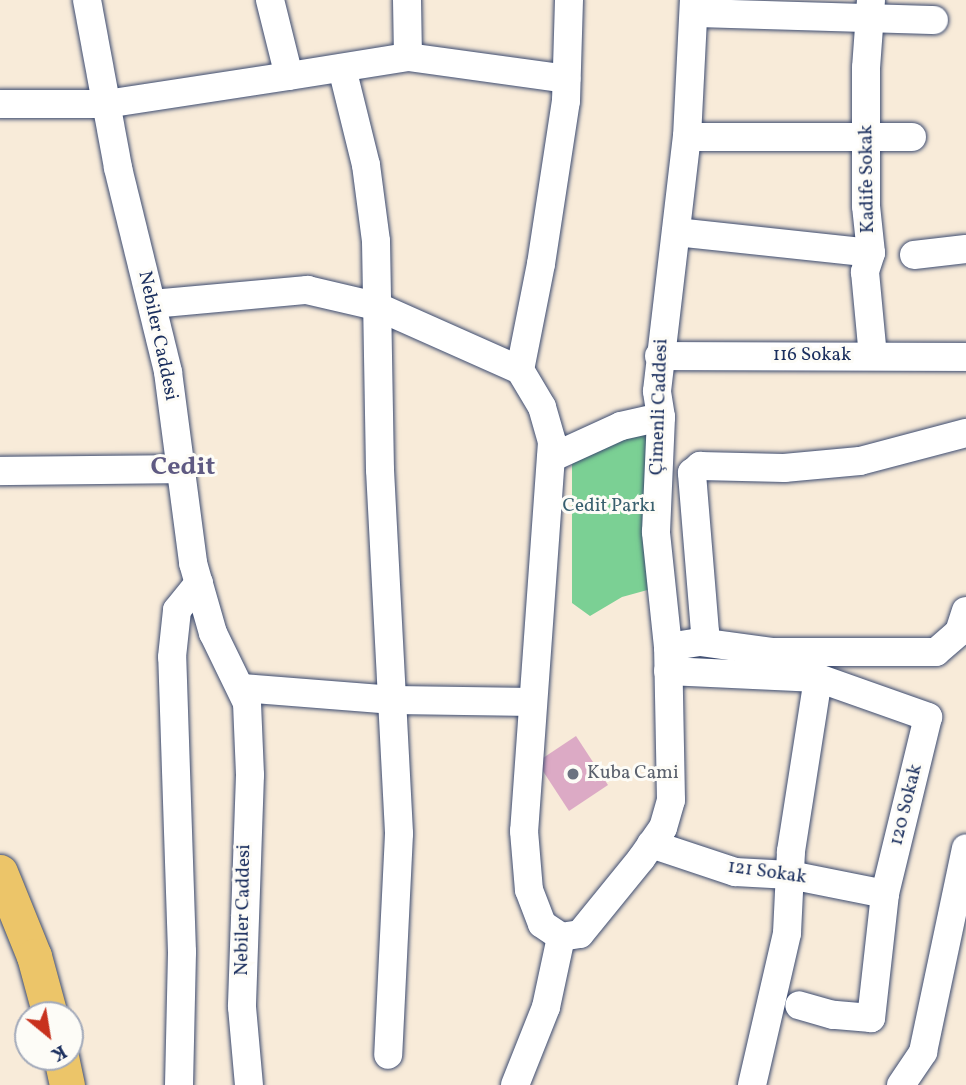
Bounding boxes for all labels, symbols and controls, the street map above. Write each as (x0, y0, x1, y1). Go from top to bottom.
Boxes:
street label: Kadife Sokak (856, 124, 880, 234)
street label: Nebiler Caddesi (132, 269, 182, 403)
street label: Çimenli Caddesi (646, 338, 674, 476)
street label: 116 Sokak (773, 345, 851, 367)
district label: Cedit (151, 452, 215, 484)
park label: Cedit Parkı (563, 496, 655, 518)
street label: 120 Sokak (886, 762, 928, 848)
place label: Kuba Cami (587, 763, 679, 785)
marker: Kuba Cami (565, 766, 581, 782)
street label: Nebiler Caddesi (231, 844, 257, 976)
street label: 121 Sokak (726, 856, 808, 890)
north arrow (14, 1001, 84, 1071)
text: K (46, 1038, 71, 1067)

